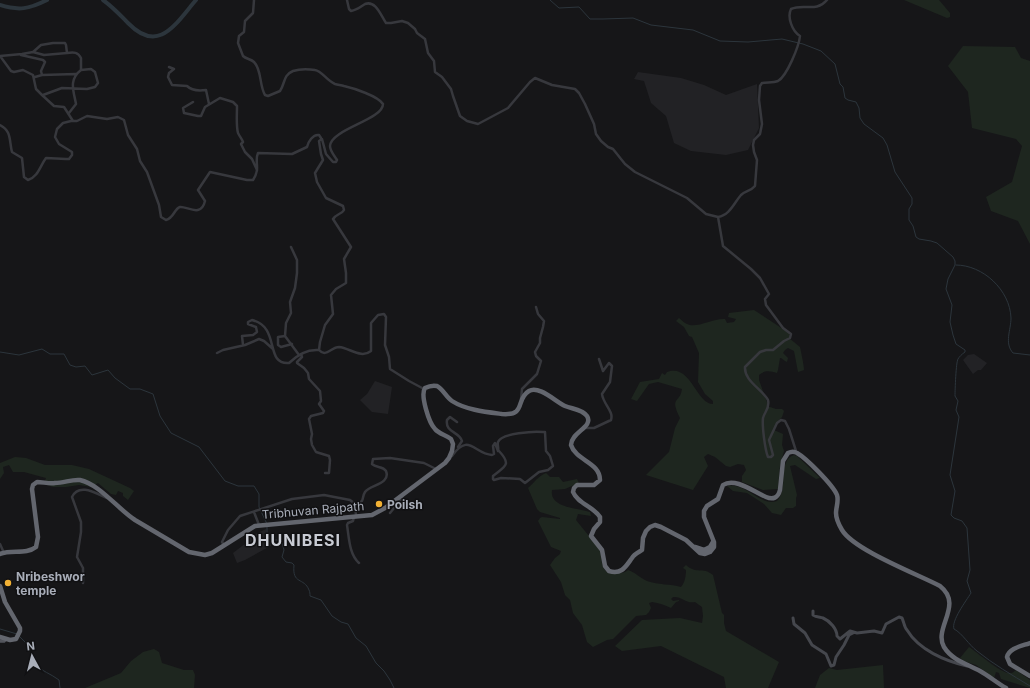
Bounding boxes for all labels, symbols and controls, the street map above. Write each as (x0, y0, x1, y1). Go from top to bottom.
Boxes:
place label: Poilsh (387, 497, 423, 512)
street label: Tribhuvan Rajpath (261, 498, 365, 522)
marker: Poilsh (374, 499, 384, 509)
district label: DHUNIBESI (245, 530, 341, 550)
place label: Nribeshwor temple (16, 569, 85, 598)
marker: Nribeshwor temple (3, 578, 13, 588)
north arrow (12, 636, 52, 676)
text: N (26, 639, 36, 654)

